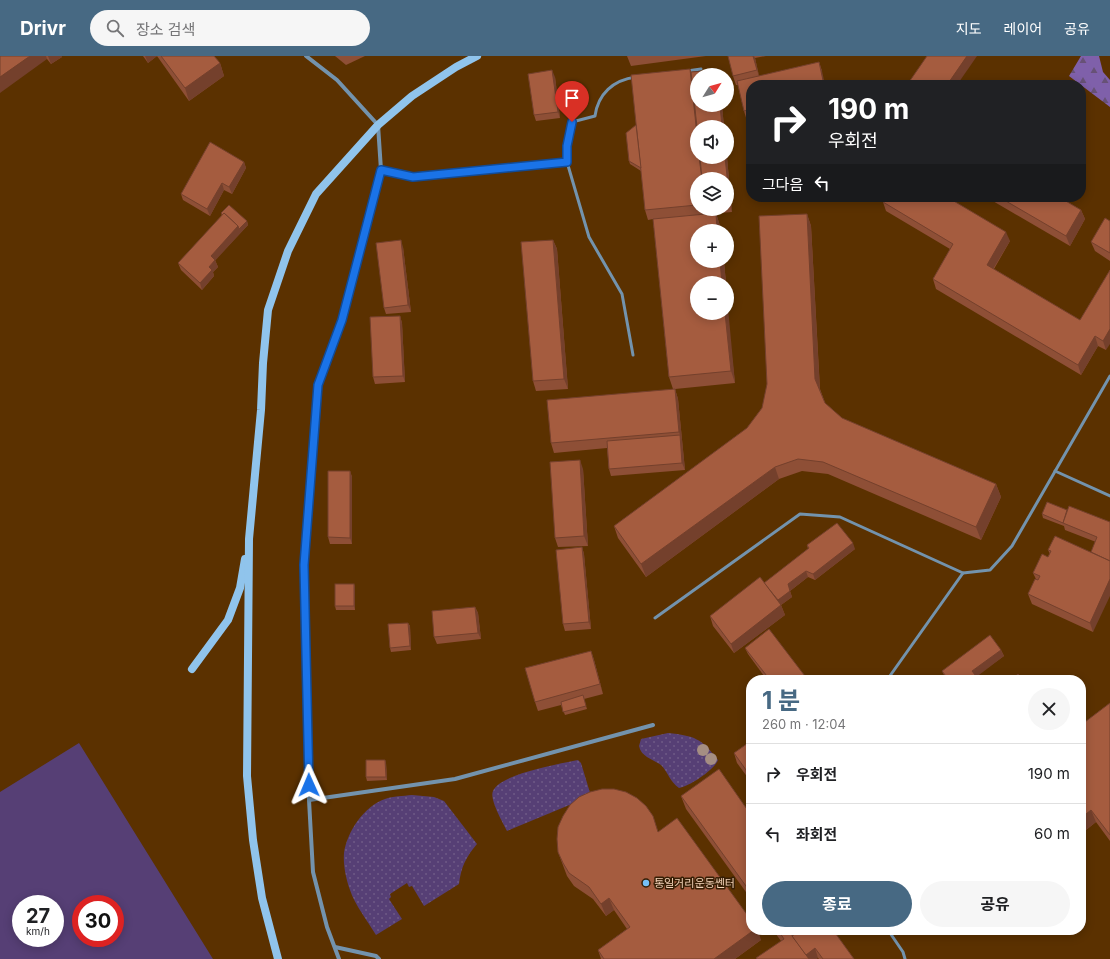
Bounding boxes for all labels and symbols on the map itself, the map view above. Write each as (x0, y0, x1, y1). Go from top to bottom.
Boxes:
north arrow (690, 68, 734, 112)
pin (555, 81, 589, 122)
position arrow (288, 764, 330, 806)
place label: 통일거리운동쎈터 (654, 876, 735, 890)
marker: 통일거리운동쎈터 (641, 878, 651, 888)
speed limit sign: 30 (72, 895, 124, 947)

